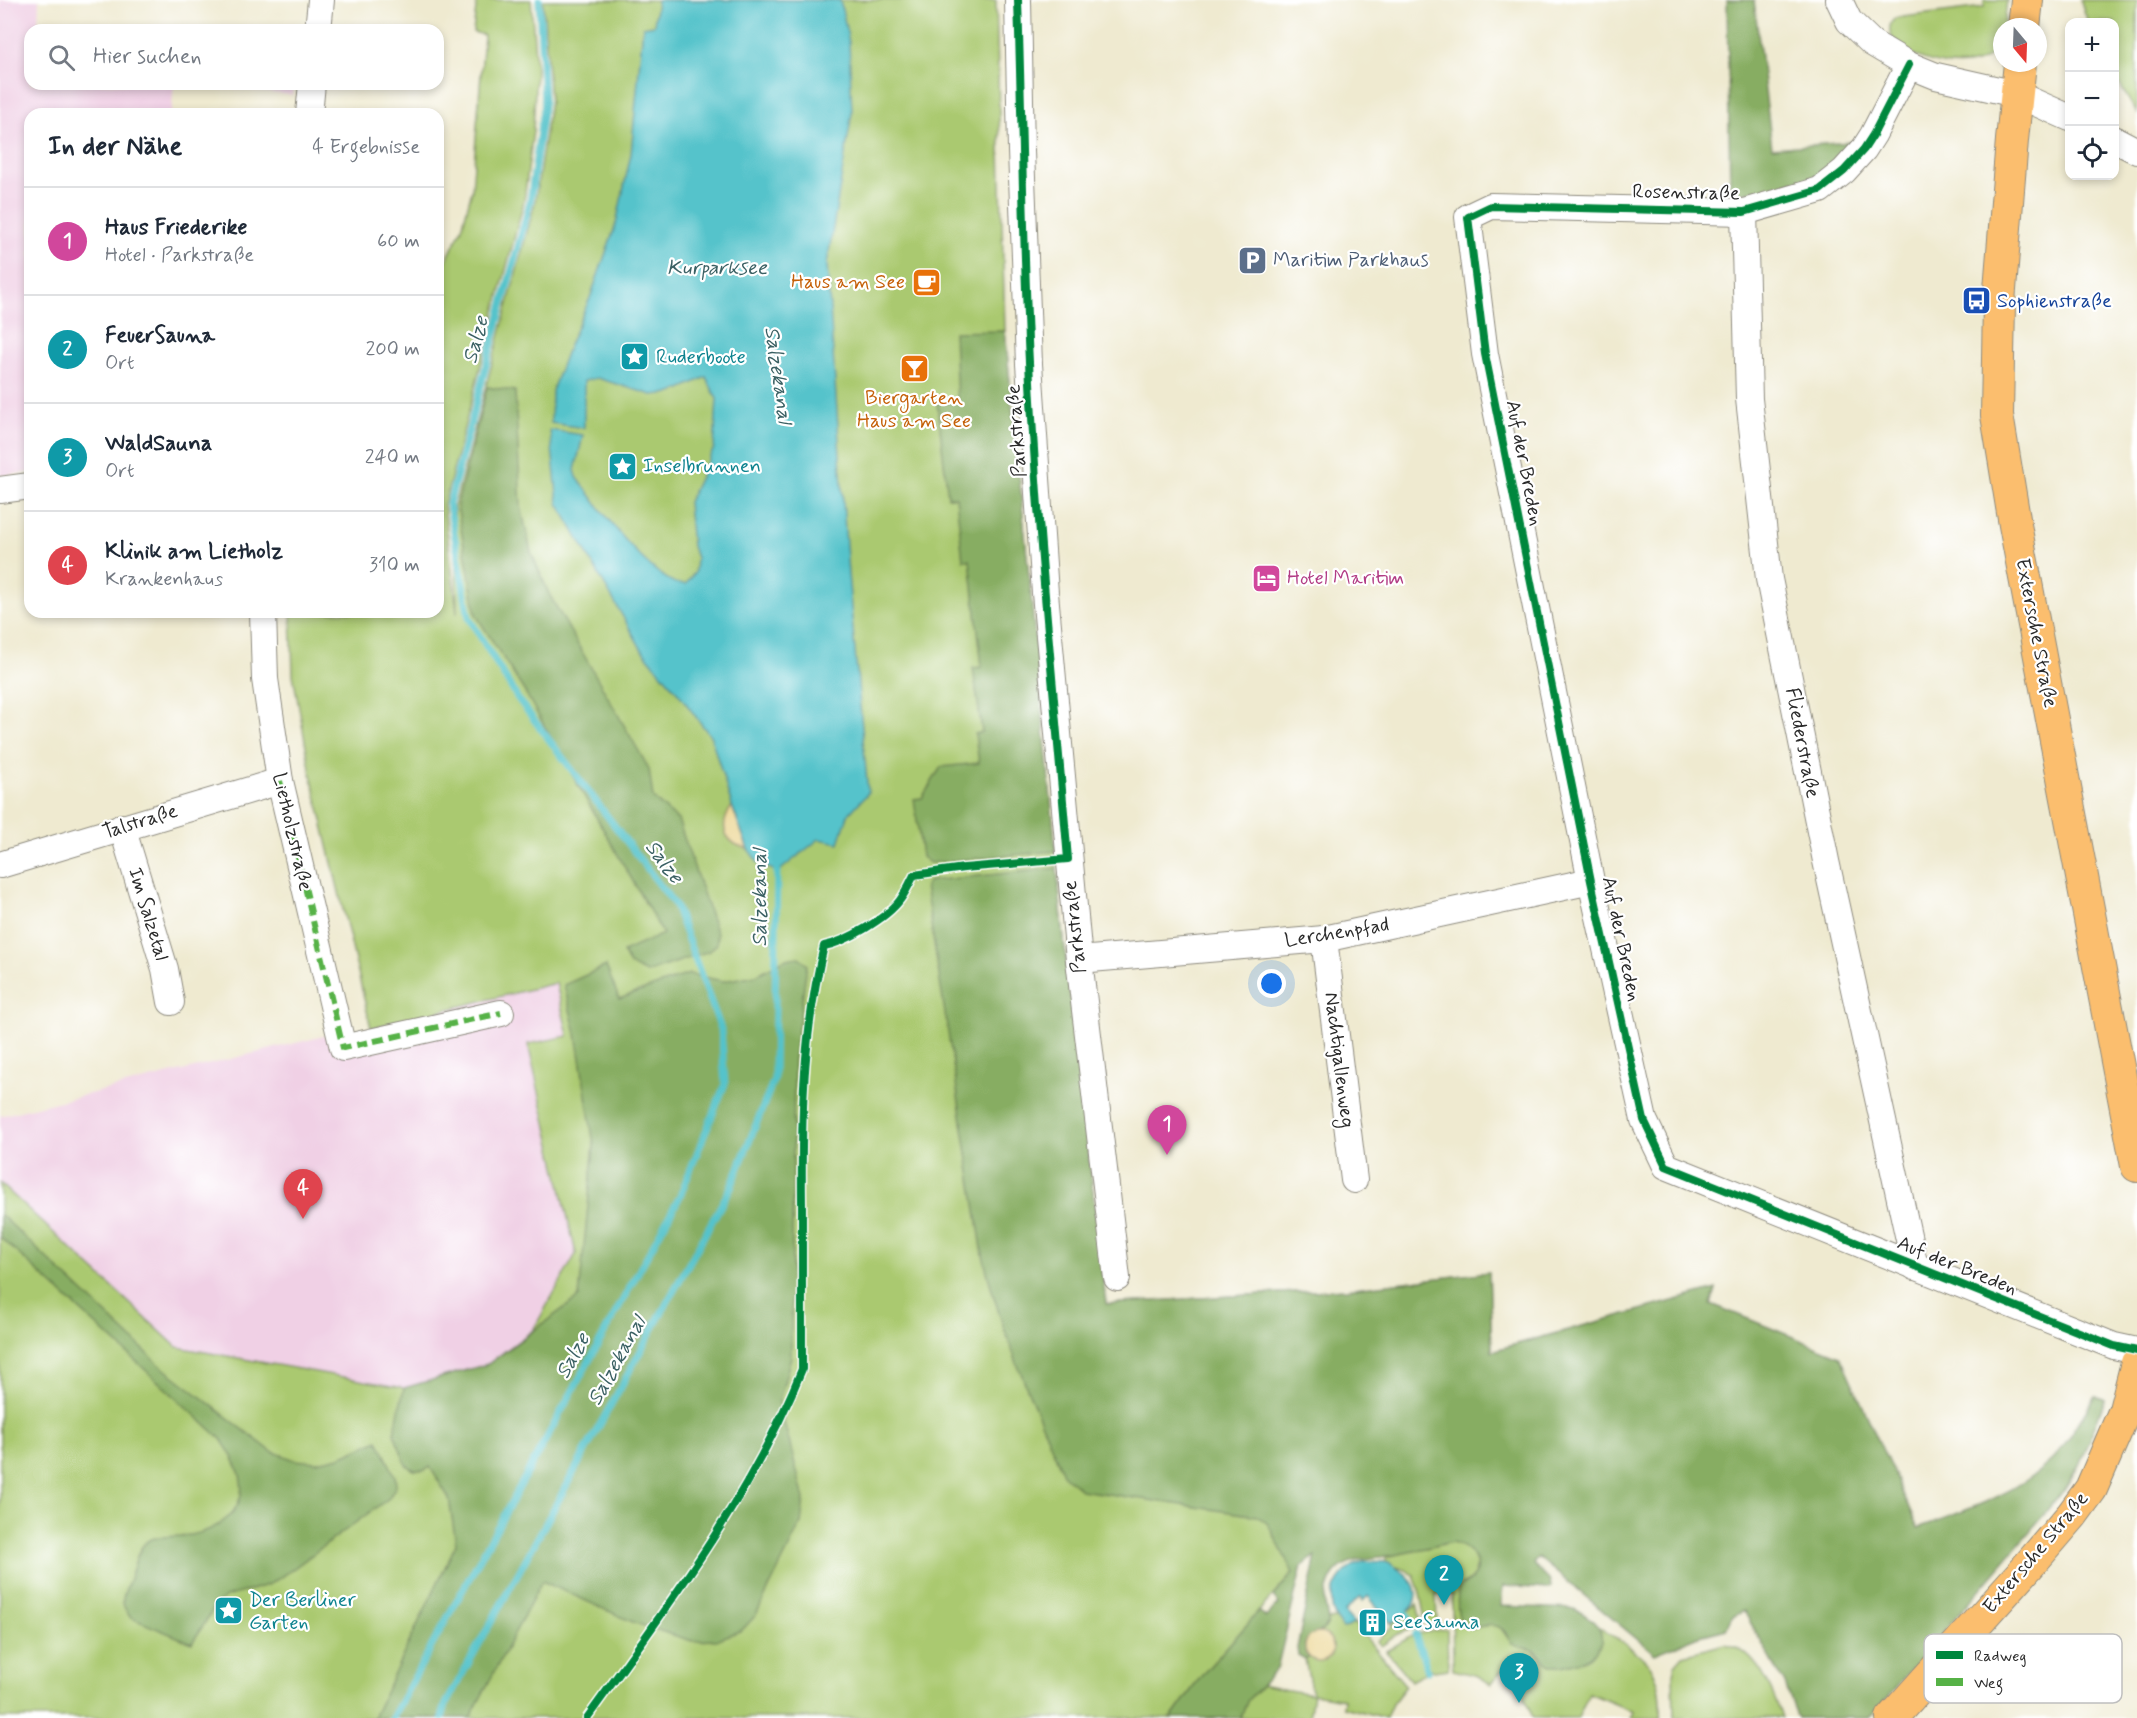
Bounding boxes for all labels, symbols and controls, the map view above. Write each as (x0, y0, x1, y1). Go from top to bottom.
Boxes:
north arrow (1993, 18, 2047, 72)
map controls (2065, 18, 2119, 180)
button: + (2065, 18, 2119, 72)
search box (24, 24, 444, 90)
icon: search (45, 41, 78, 74)
text: Hier suchen (93, 43, 202, 71)
button: − (2065, 72, 2119, 126)
button: locate (2065, 126, 2119, 180)
text: In der Nähe (48, 130, 182, 164)
text: 4 Ergebnisse (312, 134, 420, 161)
street label: Rosenstraße (1632, 179, 1740, 207)
text: Haus Friederike (105, 214, 248, 242)
text: 1 (63, 228, 72, 255)
text: 60 m (377, 228, 420, 255)
text: Hotel · Parkstraße (105, 242, 254, 269)
parking icon: Maritim Parkhaus (1236, 244, 1268, 276)
place label: Maritim Parkhaus (1273, 247, 1429, 274)
water label: Kurparksee (667, 254, 768, 282)
cafe icon: Haus am See (910, 266, 942, 298)
place label: Haus am See (791, 269, 905, 296)
bus stop icon: Sophienstraße (1960, 285, 1992, 317)
place label: Sophienstraße (1997, 288, 2112, 315)
water label: Salze (456, 312, 496, 367)
text: FeuerSauna (105, 322, 215, 350)
water label: Salzekanal (757, 325, 799, 428)
text: 2 (63, 336, 72, 363)
text: 200 m (365, 336, 420, 363)
place icon: Ruderboote (619, 341, 651, 373)
place label: Ruderboote (656, 344, 746, 371)
text: Ort (105, 350, 134, 377)
bar icon: Biergarten Haus am See (898, 352, 930, 384)
street label: Parkstraße (1000, 383, 1034, 478)
place label: Biergarten Haus am See (857, 385, 971, 435)
street label: Auf der Breden (1499, 398, 1549, 528)
text: WaldSauna (105, 430, 212, 458)
text: 3 (63, 444, 72, 471)
text: 240 m (365, 444, 420, 471)
place icon: Inselbrunnen (606, 450, 638, 482)
place label: Inselbrunnen (643, 453, 761, 480)
text: Ort (105, 458, 134, 485)
text: Klinik am Lietholz (105, 538, 283, 566)
text: 4 (62, 552, 73, 579)
text: 310 m (369, 552, 420, 579)
street label: Extersche Straße (2008, 556, 2064, 710)
hotel icon: Hotel Maritim (1250, 562, 1282, 594)
place label: Hotel Maritim (1287, 565, 1404, 592)
text: Krankenhaus (105, 566, 223, 593)
street label: Fliederstraße (1778, 685, 1826, 801)
street label: Lietholzstraße (265, 770, 319, 894)
street label: Talstraße (99, 798, 181, 846)
water label: Salze (638, 835, 690, 891)
water label: Salzekanal (746, 846, 774, 947)
street label: Im Salzetal (121, 864, 175, 964)
street label: Auf der Breden (1595, 874, 1647, 1004)
street label: Parkstraße (1057, 879, 1093, 975)
street label: Lerchenpfad (1283, 911, 1391, 955)
your location (1257, 969, 1286, 998)
street label: Nachtigallenweg (1316, 991, 1361, 1129)
pin: 1 (1148, 1106, 1186, 1155)
pin: 4 (284, 1170, 322, 1219)
street label: Auf der Breden (1893, 1230, 2021, 1302)
water label: Salzekanal (581, 1309, 654, 1410)
water label: Salze (549, 1327, 598, 1384)
street label: Extersche Straße (1977, 1486, 2095, 1620)
pin: 2 (1424, 1556, 1464, 1605)
place label: Der Berliner Garten (249, 1587, 357, 1637)
place icon: Der Berliner Garten (212, 1595, 244, 1627)
building icon: SeeSauna (1356, 1606, 1388, 1638)
place label: SeeSauna (1393, 1609, 1479, 1636)
legend (1924, 1634, 2122, 1703)
text: Radweg (1974, 1646, 2026, 1667)
pin: 3 (1500, 1654, 1538, 1703)
text: Weg (1974, 1673, 2003, 1695)

